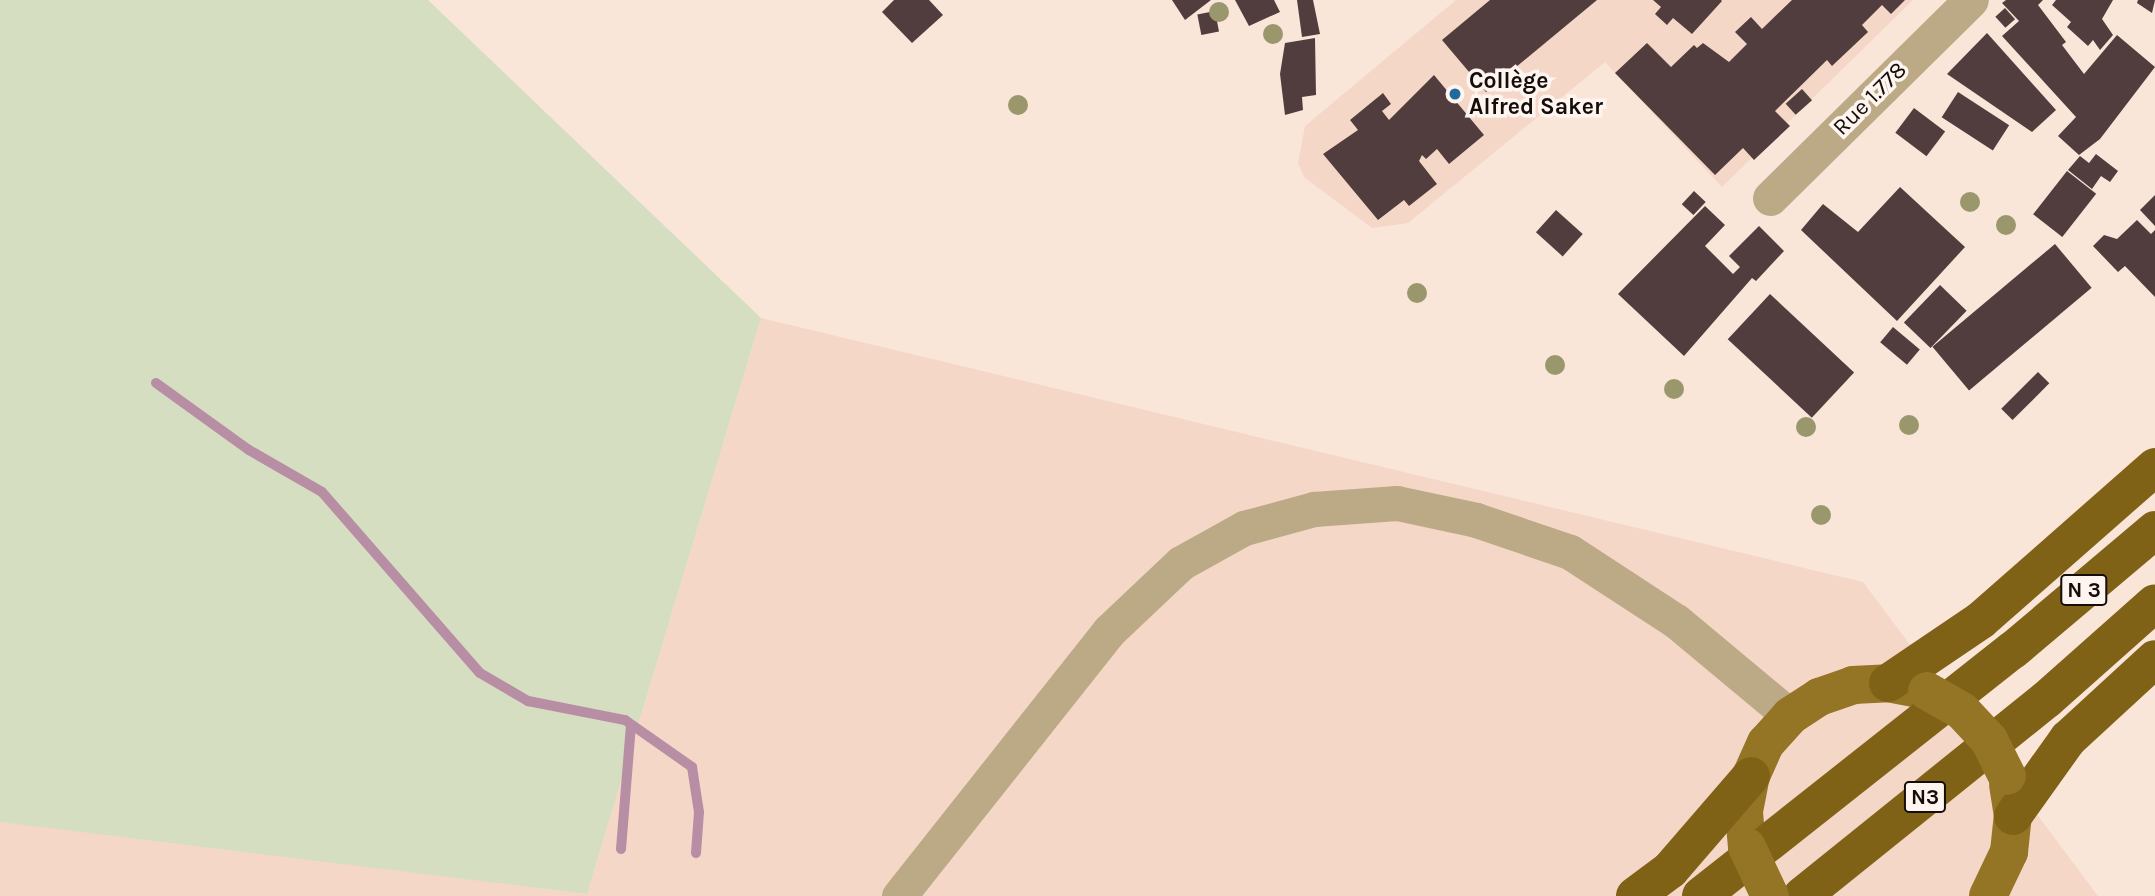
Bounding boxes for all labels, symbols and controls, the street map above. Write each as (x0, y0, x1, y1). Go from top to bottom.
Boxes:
street label: Rue 1.778 (1827, 56, 1913, 142)
place label: Collège Alfred Saker (1469, 67, 1603, 121)
marker: Collège Alfred Saker (1447, 86, 1463, 102)
road number: N 3 (2060, 572, 2108, 608)
road number: N3 (1902, 780, 1948, 814)

